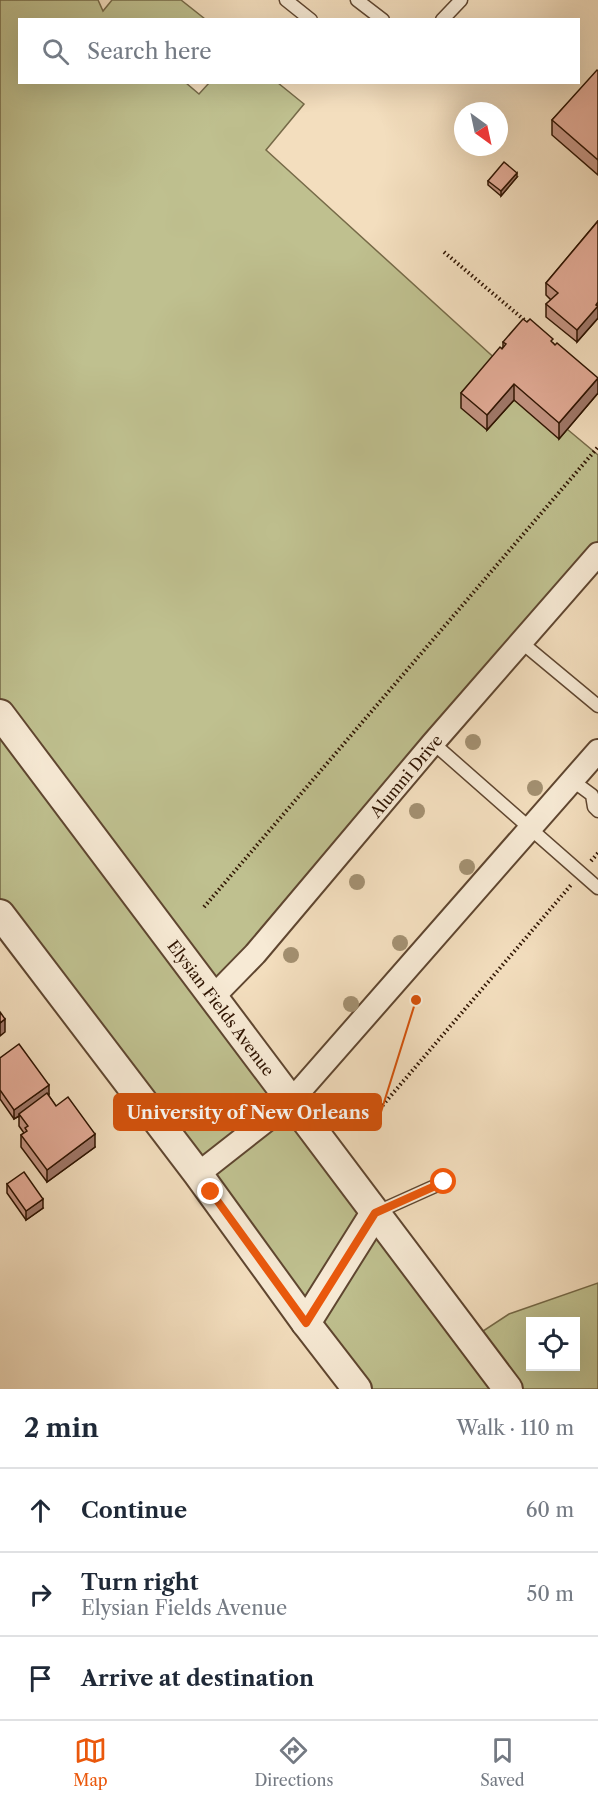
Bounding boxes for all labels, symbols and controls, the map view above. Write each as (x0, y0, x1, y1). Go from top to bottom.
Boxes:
search box (18, 18, 580, 84)
icon: search (39, 35, 72, 68)
text: Search here (87, 38, 212, 65)
north arrow (454, 102, 508, 156)
street label: Alumni Drive (365, 730, 446, 822)
street label: Elysian Fields Avenue (163, 936, 279, 1080)
callout: University of New Orleans (114, 1094, 381, 1130)
text: University of New Orleans (127, 1102, 369, 1124)
route start (430, 1168, 456, 1194)
route end (197, 1178, 223, 1204)
map controls (526, 1317, 580, 1371)
button: locate (526, 1317, 580, 1371)
text: 2 min (24, 1412, 99, 1444)
text: Walk · 110 m (457, 1416, 574, 1440)
icon: ahead (24, 1494, 57, 1527)
text: Continue (81, 1497, 187, 1524)
text: 60 m (526, 1498, 574, 1522)
text: Turn right (81, 1569, 199, 1596)
icon: right (24, 1578, 57, 1611)
text: 50 m (527, 1582, 574, 1606)
text: Elysian Fields Avenue (81, 1596, 287, 1620)
icon: arrive (24, 1662, 57, 1695)
text: Arrive at destination (81, 1665, 314, 1692)
tab: Map (73, 1734, 108, 1790)
tab: Directions (254, 1734, 333, 1790)
tab: Saved (480, 1734, 525, 1790)

